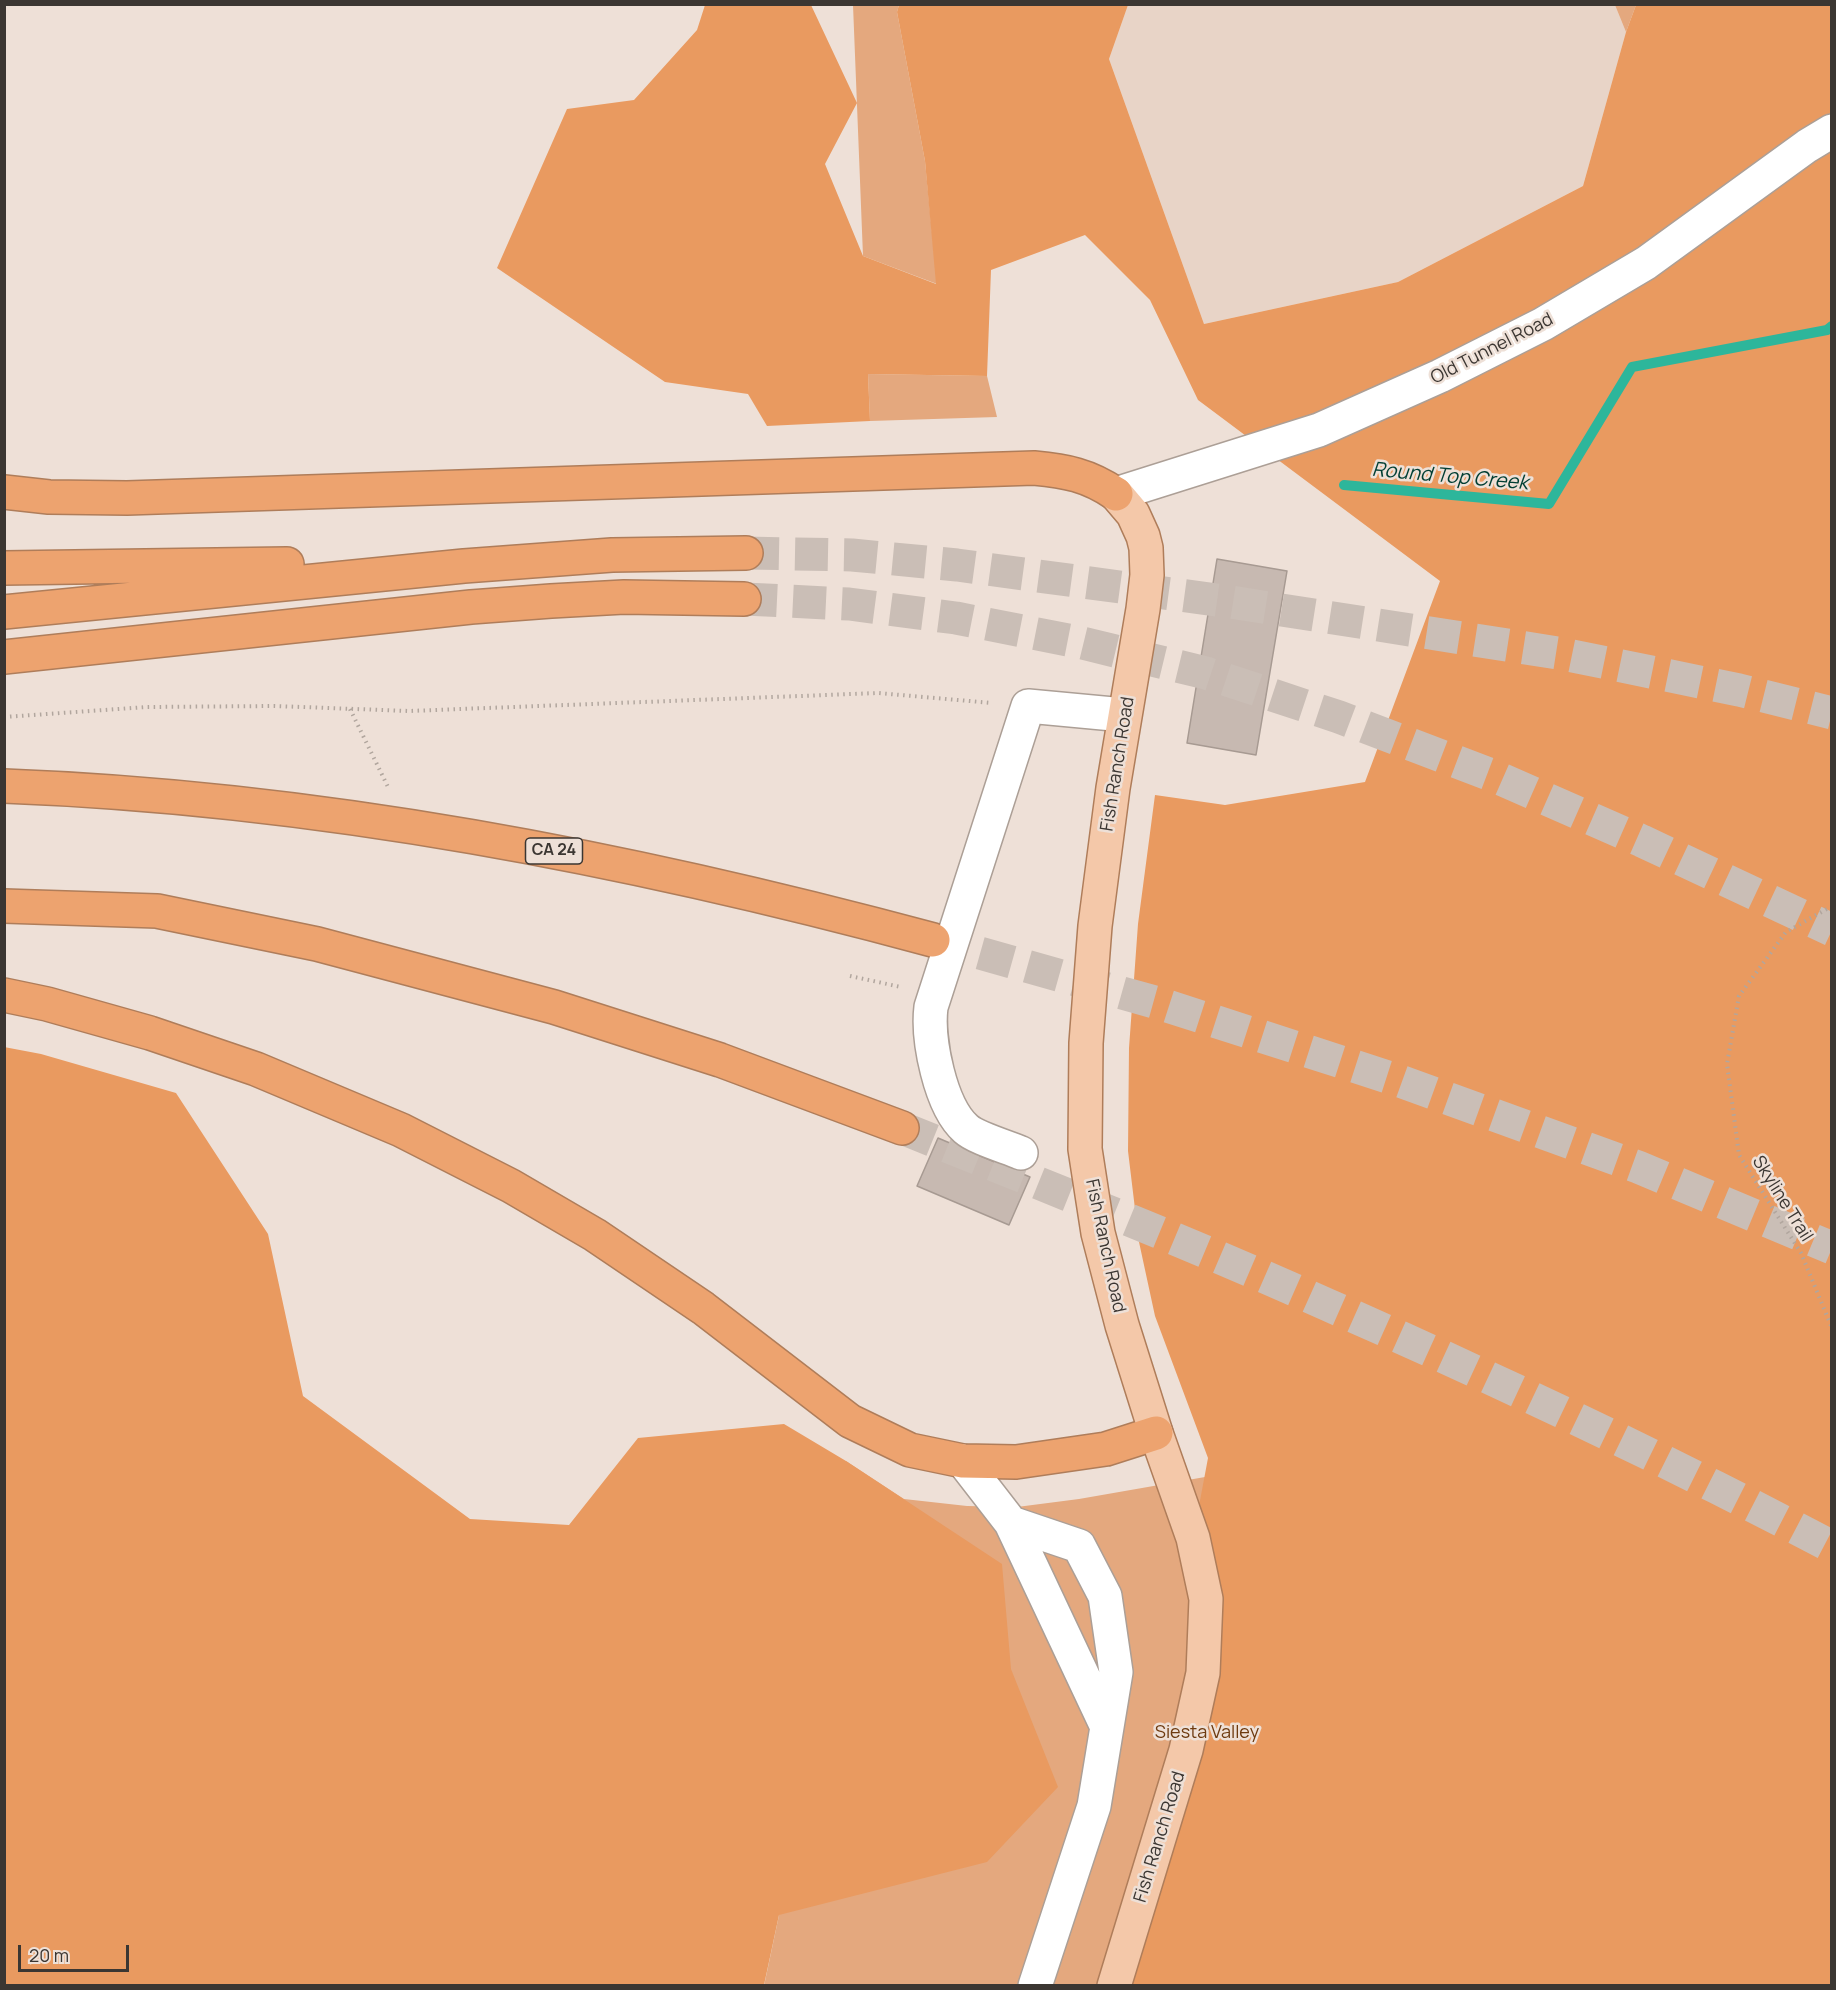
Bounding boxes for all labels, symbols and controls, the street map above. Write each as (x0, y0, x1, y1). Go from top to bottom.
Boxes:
street label: Old Tunnel Road (1427, 309, 1557, 389)
water label: Round Top Creek (1371, 458, 1529, 496)
street label: Fish Ranch Road (1097, 695, 1139, 833)
road number: CA 24 (526, 838, 582, 864)
street label: Skyline Trail (1747, 1152, 1817, 1246)
street label: Fish Ranch Road (1080, 1177, 1130, 1315)
park label: Siesta Valley (1155, 1722, 1259, 1744)
street label: Fish Ranch Road (1130, 1769, 1190, 1905)
scale bar (21, 1933, 132, 1971)
text: 20 m (29, 1943, 69, 1967)

